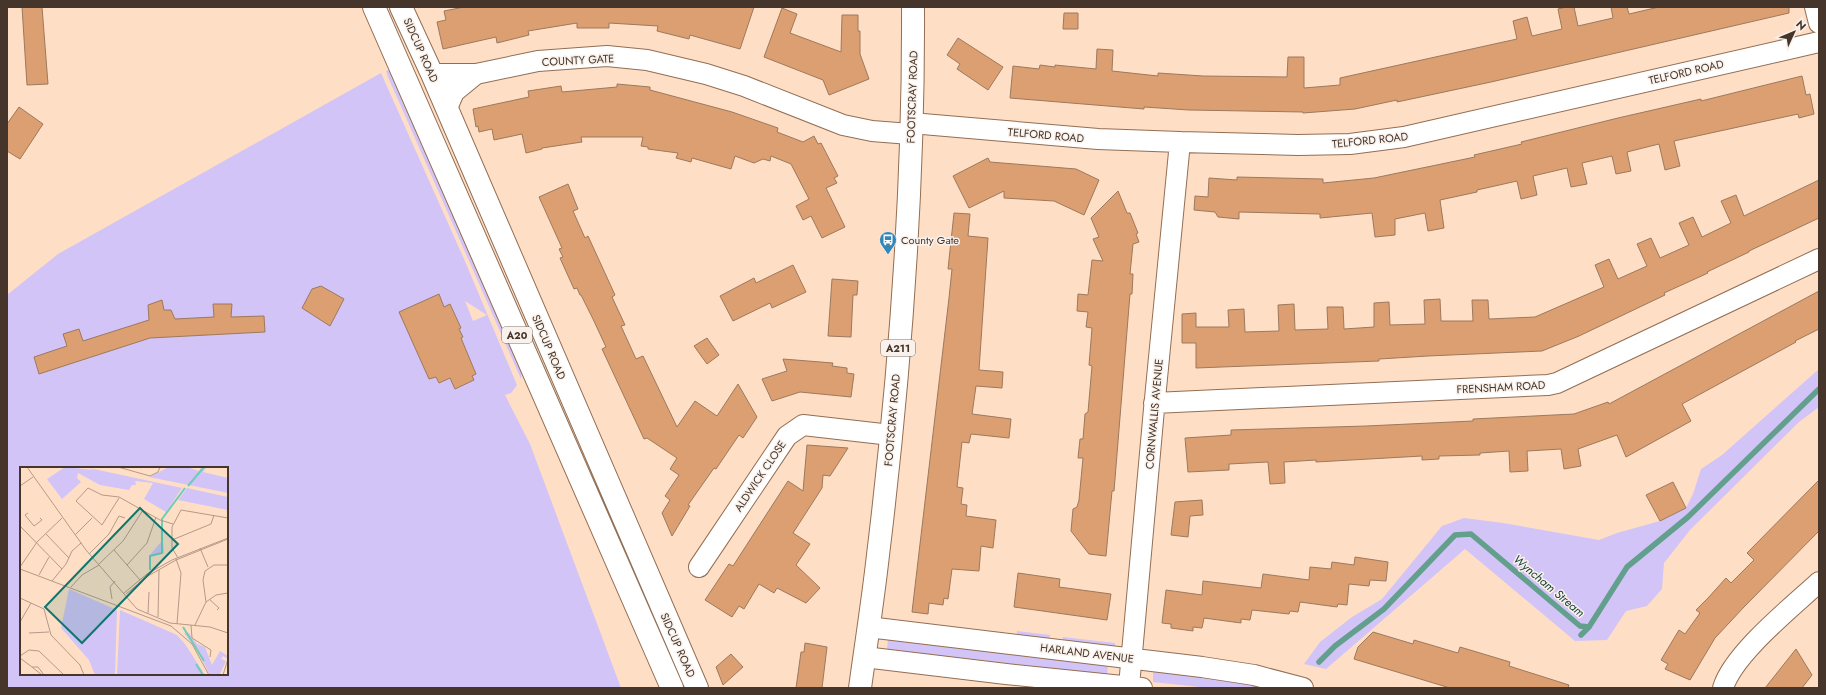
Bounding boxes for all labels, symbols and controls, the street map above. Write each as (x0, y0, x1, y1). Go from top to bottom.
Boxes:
north arrow (1774, 12, 1814, 52)
street label: SIDCUP ROAD (400, 15, 443, 85)
text: N (1792, 16, 1810, 34)
street label: COUNTY GATE (541, 50, 615, 70)
street label: FOOTSCRAY ROAD (902, 50, 922, 144)
street label: TELFORD ROAD (1647, 55, 1726, 88)
street label: TELFORD ROAD (1007, 124, 1085, 146)
street label: TELFORD ROAD (1331, 128, 1409, 152)
bus stop icon: County Gate (878, 230, 898, 255)
place label: County Gate (901, 232, 959, 248)
street label: SIDCUP ROAD (528, 312, 570, 382)
road number: A20 (502, 327, 532, 343)
road number: A211 (881, 340, 915, 356)
street label: CORNWALLIS AVENUE (1141, 358, 1167, 470)
street label: FOOTSCRAY ROAD (880, 373, 904, 467)
street label: FRENSHAM ROAD (1456, 377, 1546, 397)
street label: ALDWICK CLOSE (730, 437, 790, 515)
inset map (20, 467, 228, 675)
water label: Wyncham Stream (1509, 551, 1589, 621)
street label: SIDCUP ROAD (657, 610, 700, 680)
street label: HARLAND AVENUE (1039, 639, 1135, 667)

